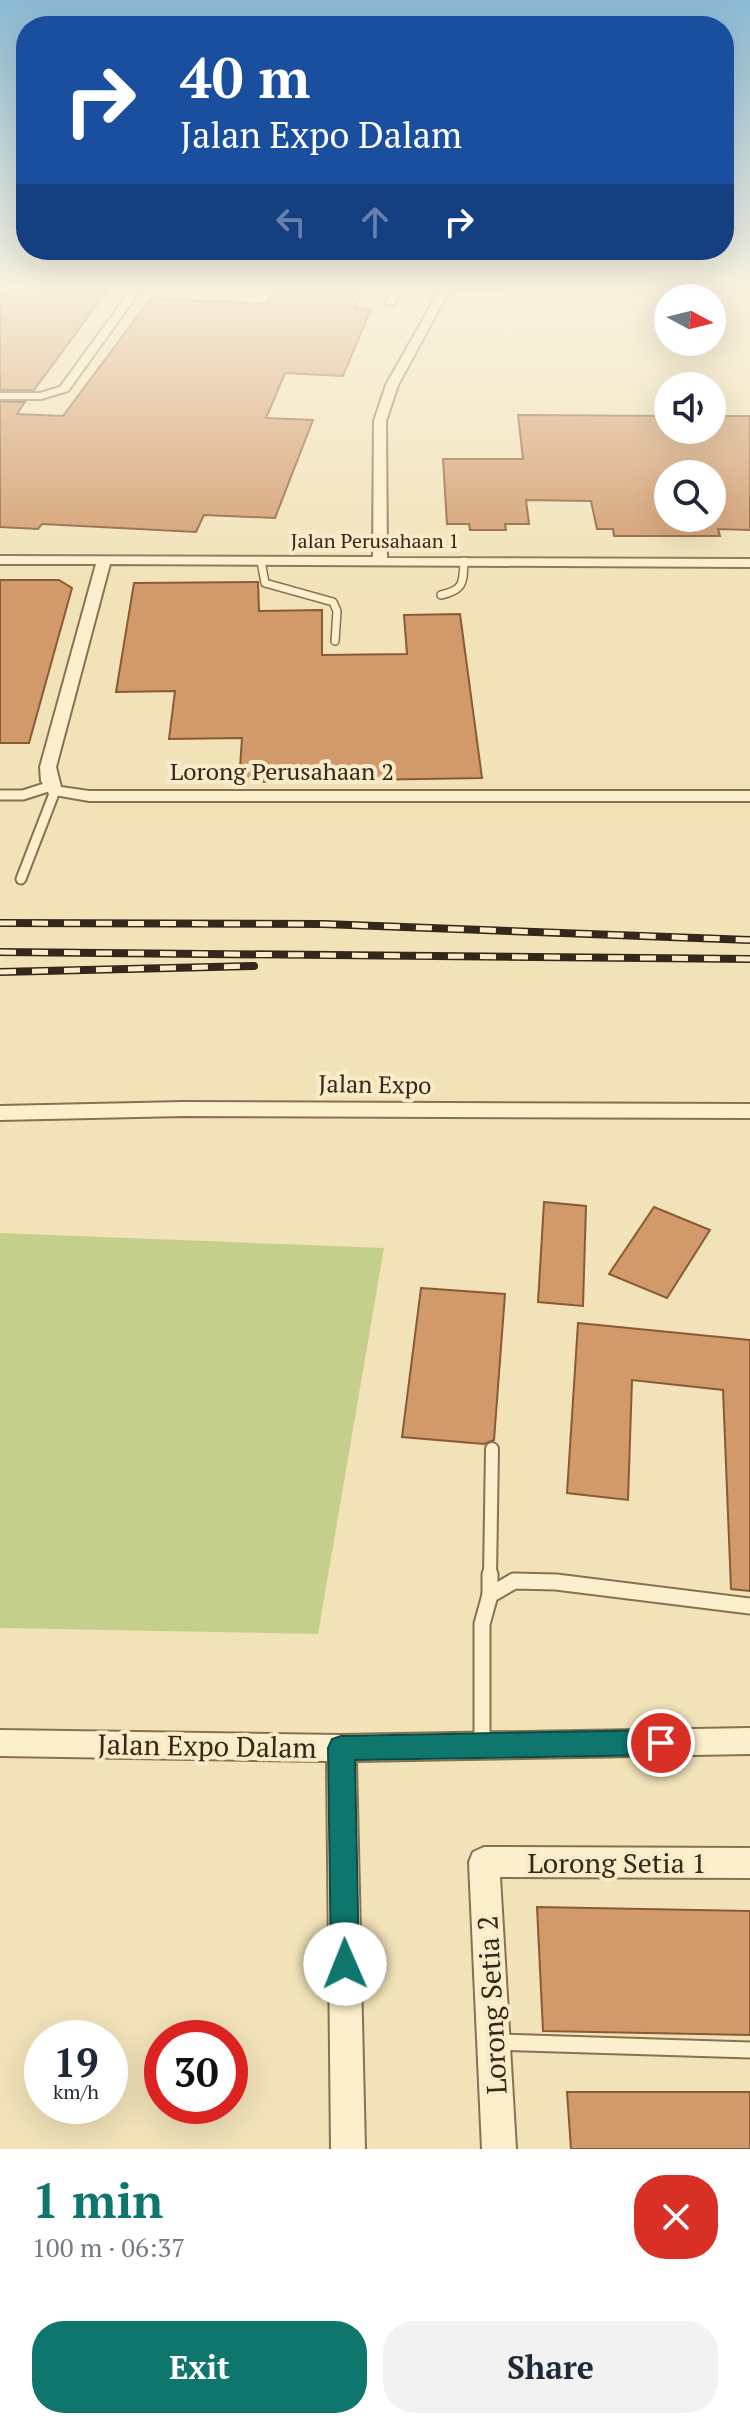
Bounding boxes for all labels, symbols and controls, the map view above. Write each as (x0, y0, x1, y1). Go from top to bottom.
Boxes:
text: 40 m (180, 40, 310, 114)
icon: right (48, 48, 152, 152)
text: Jalan Expo Dalam (180, 111, 462, 158)
icon: left (269, 200, 313, 244)
icon: ahead (353, 200, 397, 244)
icon: right (437, 200, 481, 244)
north arrow (654, 284, 726, 356)
map controls (654, 284, 726, 532)
button: sound (654, 372, 726, 444)
button: search (654, 460, 726, 532)
street label: Jalan Perusahaan 1 (291, 527, 459, 554)
street label: Lorong Perusahaan 2 (170, 755, 394, 787)
street label: Jalan Expo (318, 1067, 432, 1101)
pin (627, 1709, 695, 1777)
icon: arrive (639, 1721, 683, 1765)
street label: Jalan Expo Dalam (97, 1725, 317, 1766)
street label: Lorong Setia 1 (527, 1844, 707, 1881)
street label: Lorong Setia 2 (468, 1915, 515, 2095)
position arrow (303, 1922, 387, 2006)
speed limit sign: 30 (144, 2020, 248, 2124)
text: 19 (53, 2035, 99, 2088)
text: km/h (53, 2078, 99, 2105)
text: 1 min (32, 2168, 163, 2232)
button: close (634, 2175, 718, 2259)
text: 100 m · 06:37 (32, 2230, 185, 2264)
button: Exit (32, 2321, 367, 2413)
button: Share (383, 2321, 718, 2413)

